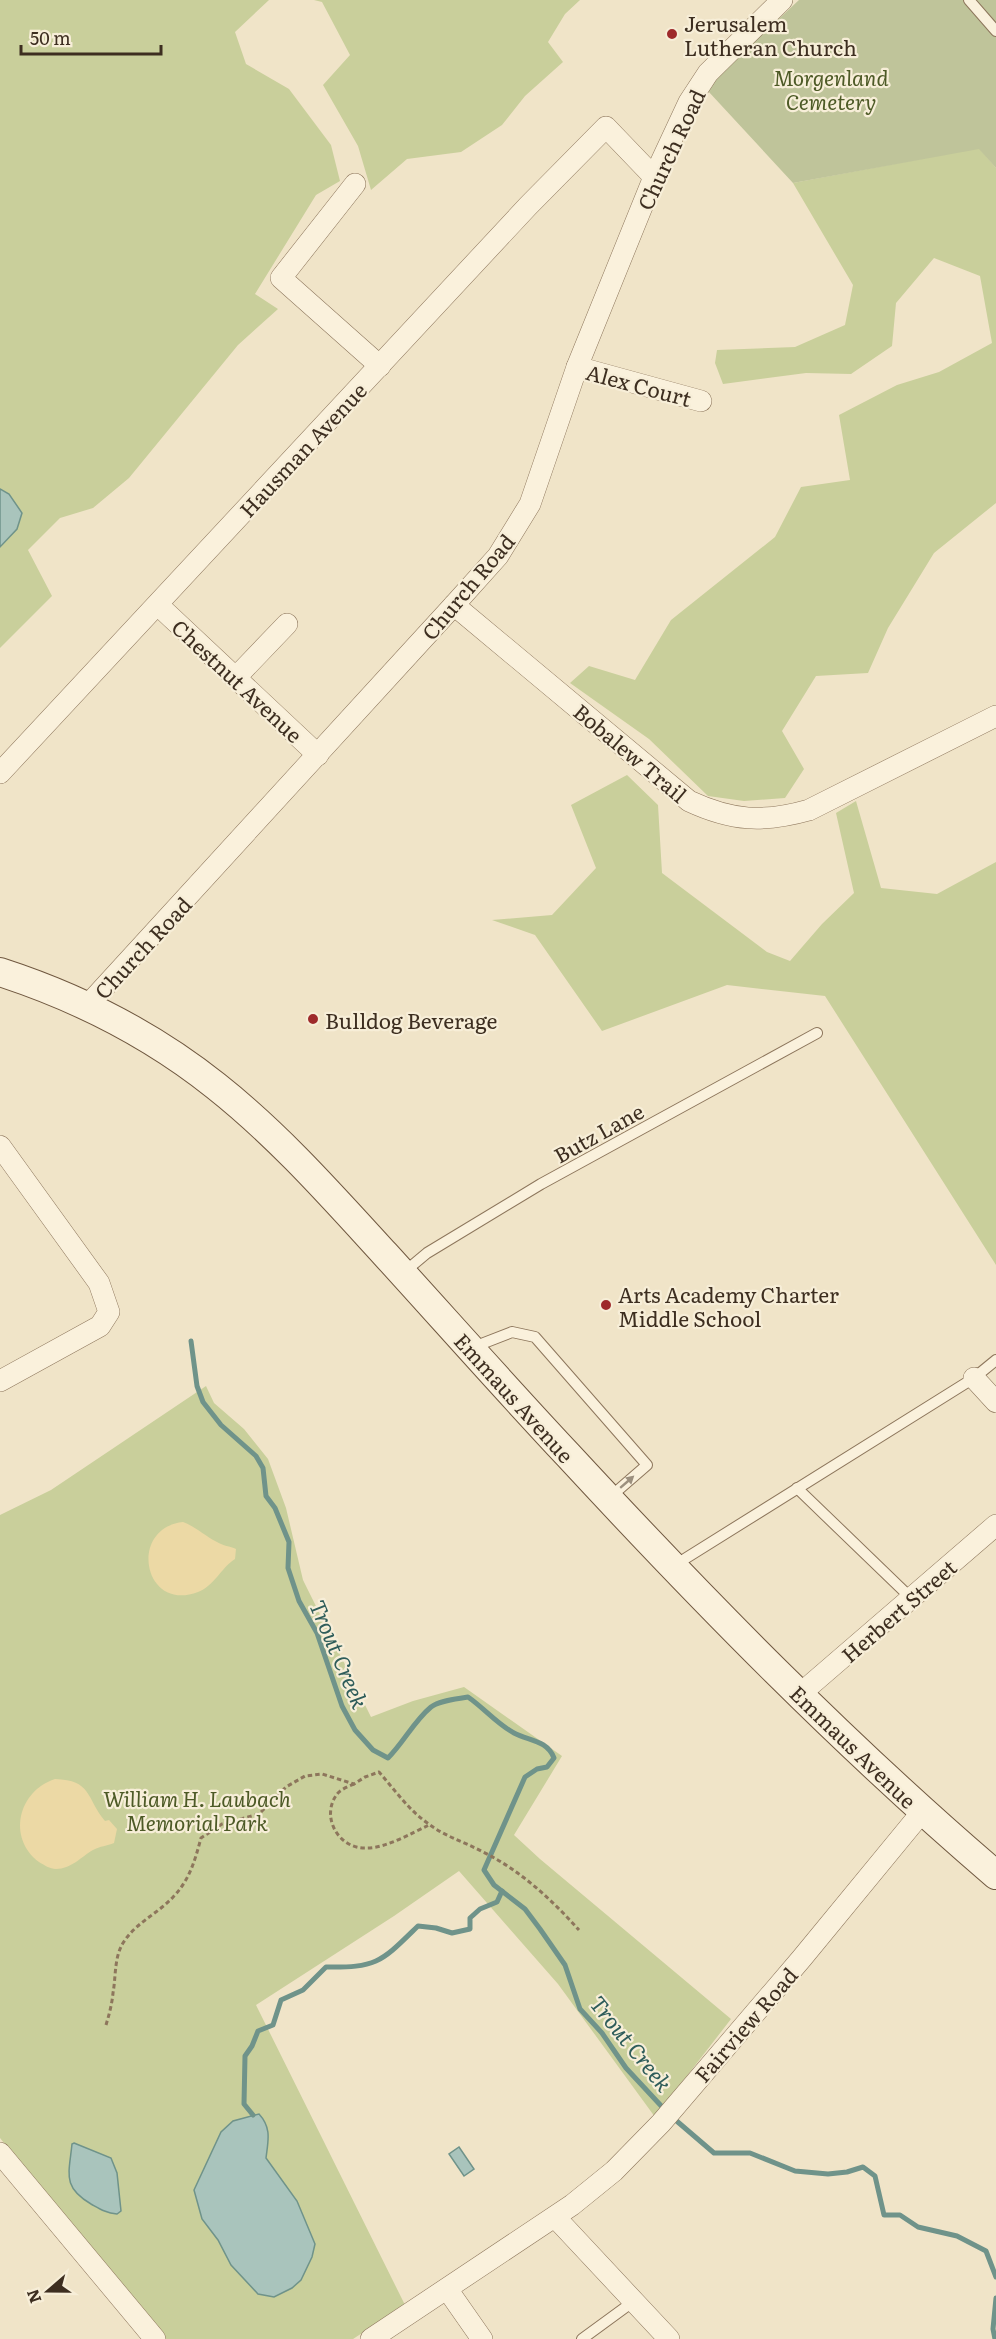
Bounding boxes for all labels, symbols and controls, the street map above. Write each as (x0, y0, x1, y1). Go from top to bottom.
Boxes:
place label: Jerusalem Lutheran Church (684, 7, 857, 62)
scale bar (21, 18, 160, 56)
text: 50 m (30, 24, 71, 51)
marker: Jerusalem Lutheran Church (665, 27, 679, 41)
park label: Morgenland Cemetery (773, 61, 889, 116)
street label: Church Road (628, 83, 712, 215)
street label: Alex Court (583, 355, 696, 413)
street label: Hausman Avenue (231, 375, 373, 523)
street label: Church Road (413, 526, 521, 646)
street label: Chestnut Avenue (166, 611, 310, 749)
street label: Bobalew Trail (568, 695, 694, 809)
street label: Church Road (86, 889, 198, 1005)
place label: Bulldog Beverage (325, 1004, 497, 1035)
marker: Bulldog Beverage (306, 1012, 320, 1026)
street label: Butz Lane (547, 1094, 649, 1169)
place label: Arts Academy Charter Middle School (618, 1278, 839, 1333)
marker: Arts Academy Charter Middle School (599, 1298, 613, 1312)
street label: Emmaus Avenue (448, 1325, 582, 1469)
one-way arrow (620, 1475, 635, 1489)
street label: Herbert Street (834, 1551, 963, 1669)
water label: Trout Creek (302, 1595, 378, 1713)
street label: Emmaus Avenue (784, 1677, 924, 1815)
park label: William H. Laubach Memorial Park (103, 1782, 291, 1837)
street label: Fairview Road (686, 1960, 804, 2088)
water label: Trout Creek (583, 1988, 681, 2098)
north arrow (18, 2261, 78, 2321)
text: N (19, 2286, 47, 2307)

